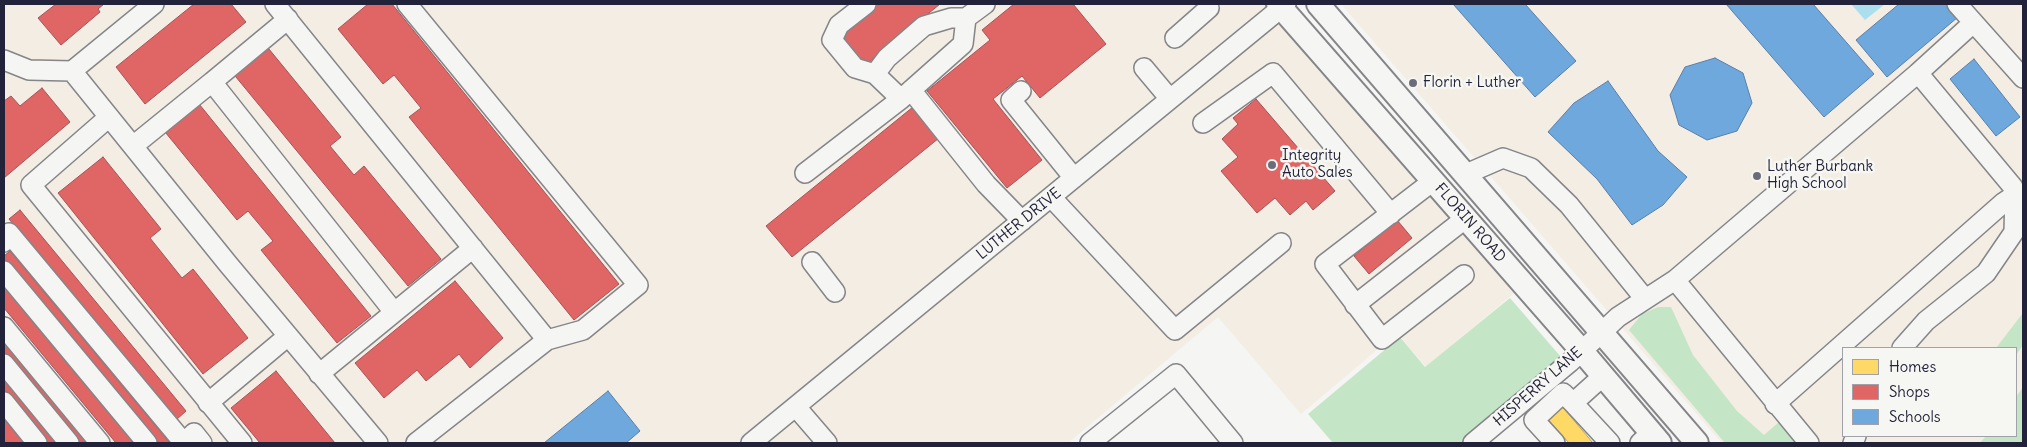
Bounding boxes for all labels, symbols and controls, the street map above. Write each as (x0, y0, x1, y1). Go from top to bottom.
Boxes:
place label: Florin + Luther (1423, 74, 1521, 92)
marker: Florin + Luther (1407, 77, 1419, 89)
place label: Integrity Auto Sales (1282, 147, 1353, 182)
place label: Luther Burbank High School (1767, 158, 1873, 193)
marker: Integrity Auto Sales (1266, 159, 1278, 171)
marker: Luther Burbank High School (1751, 170, 1763, 182)
street label: FLORIN ROAD (1431, 180, 1509, 266)
street label: LUTHER DRIVE (973, 184, 1065, 264)
street label: HISPERRY LANE (1490, 344, 1586, 430)
legend (1842, 347, 2017, 437)
text: Homes (1889, 357, 1936, 376)
text: Shops (1889, 382, 1930, 401)
text: Schools (1889, 407, 1941, 426)

